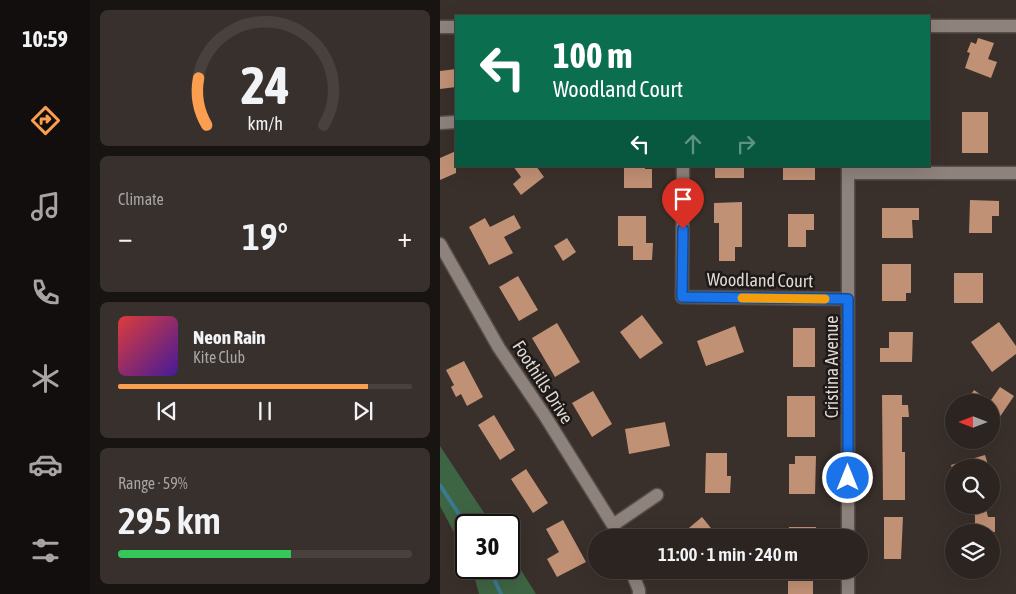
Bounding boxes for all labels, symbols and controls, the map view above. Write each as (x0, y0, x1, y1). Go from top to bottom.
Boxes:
text: 10:59 (22, 26, 68, 52)
icon: left (470, 35, 535, 100)
text: 100 m (553, 35, 632, 75)
text: 24 (241, 55, 289, 115)
text: Woodland Court (553, 76, 683, 102)
icon: directions (28, 103, 63, 138)
text: km/h (247, 113, 283, 134)
icon: left (626, 130, 654, 158)
icon: ahead (679, 130, 707, 158)
icon: right (732, 130, 760, 158)
pin (662, 178, 704, 229)
icon: arrive (669, 185, 697, 213)
icon: music (28, 189, 63, 224)
text: Climate (118, 190, 164, 208)
text: 19° (242, 215, 288, 258)
text: − (118, 221, 133, 253)
text: + (397, 221, 412, 253)
street label: Woodland Court (707, 269, 813, 291)
icon: phone (28, 275, 63, 310)
street label: Cristina Avenue (821, 316, 842, 418)
text: Neon Rain (193, 326, 265, 348)
street label: Foothills Drive (508, 336, 578, 428)
text: Kite Club (193, 348, 245, 366)
icon: climate (28, 361, 63, 396)
north arrow (945, 394, 1000, 449)
map controls (945, 394, 1000, 579)
icon: previous (153, 397, 181, 425)
icon: pause (251, 397, 279, 425)
icon: next (349, 397, 377, 425)
icon: car (28, 447, 63, 482)
position arrow (821, 451, 873, 503)
button: search (945, 459, 1000, 514)
text: Range · 59% (118, 474, 188, 492)
text: 295 km (118, 499, 221, 542)
speed limit sign: 30 (455, 514, 520, 579)
button: layers (945, 524, 1000, 579)
icon: filters (28, 533, 63, 568)
text: 11:00 · 1 min · 240 m (658, 543, 798, 565)

